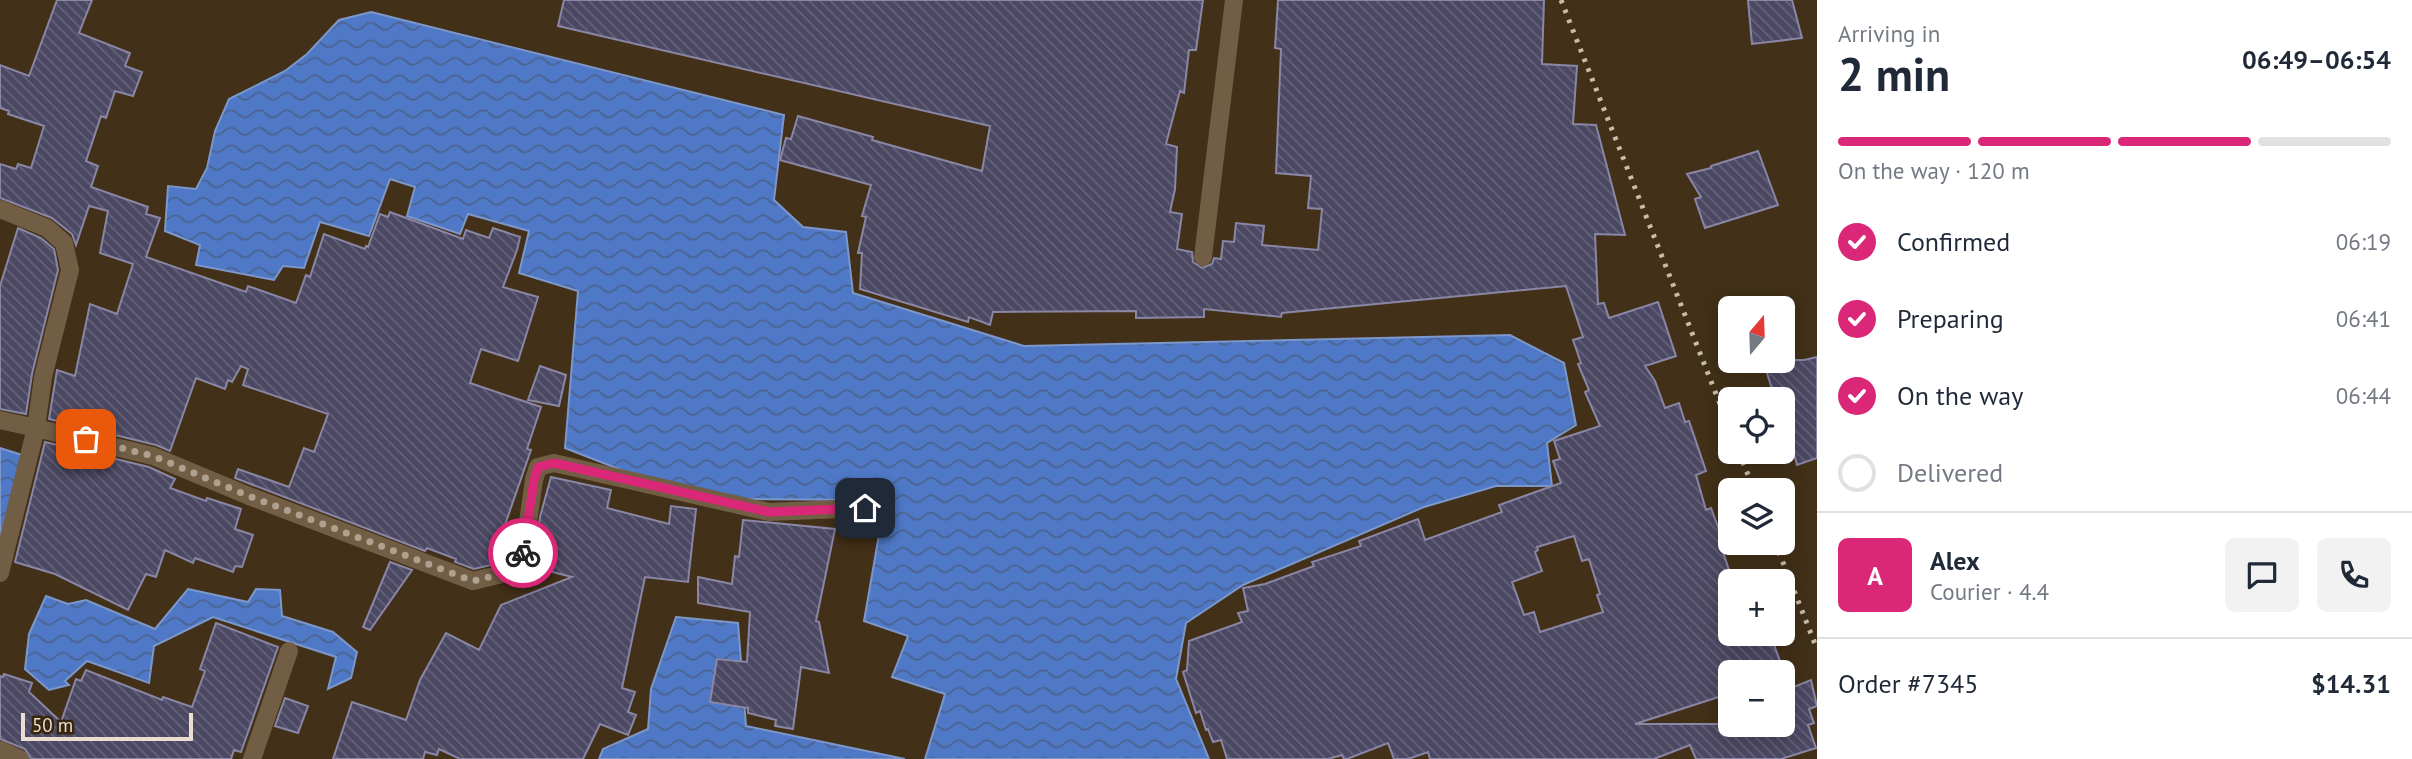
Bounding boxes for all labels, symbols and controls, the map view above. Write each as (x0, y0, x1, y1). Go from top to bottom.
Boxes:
text: Arriving in (1838, 19, 1940, 48)
text: 06:49–06:54 (2242, 43, 2391, 76)
text: 2 min (1838, 44, 1950, 104)
text: On the way · 120 m (1838, 156, 2030, 185)
icon: check (1838, 223, 1876, 261)
text: Confirmed (1897, 225, 2010, 258)
text: 06:19 (2336, 227, 2391, 256)
north arrow (1718, 296, 1796, 373)
map controls (1718, 296, 1795, 737)
icon: check (1838, 300, 1876, 338)
text: Preparing (1897, 302, 2004, 335)
text: 06:41 (2336, 304, 2391, 333)
icon: check (1838, 377, 1876, 415)
text: On the way (1897, 379, 2023, 412)
text: 06:44 (2336, 381, 2391, 410)
button: locate (1718, 387, 1795, 464)
pin (56, 409, 116, 469)
icon: bag (67, 420, 105, 458)
text: Delivered (1897, 456, 2003, 489)
pin (835, 478, 895, 538)
button: layers (1718, 478, 1795, 555)
icon: home (846, 489, 884, 527)
courier (488, 518, 558, 588)
icon: bike (504, 534, 542, 572)
button: chat (2225, 538, 2299, 612)
button: phone (2317, 538, 2391, 612)
text: Alex (1930, 544, 1980, 577)
text: A (1867, 559, 1883, 592)
button: + (1718, 569, 1795, 646)
text: Courier · 4.4 (1930, 577, 2049, 606)
button: − (1718, 660, 1795, 737)
text: Order #7345 (1838, 667, 1978, 700)
text: $14.31 (2311, 667, 2391, 700)
scale bar (21, 710, 192, 742)
text: 50 m (32, 713, 73, 737)

